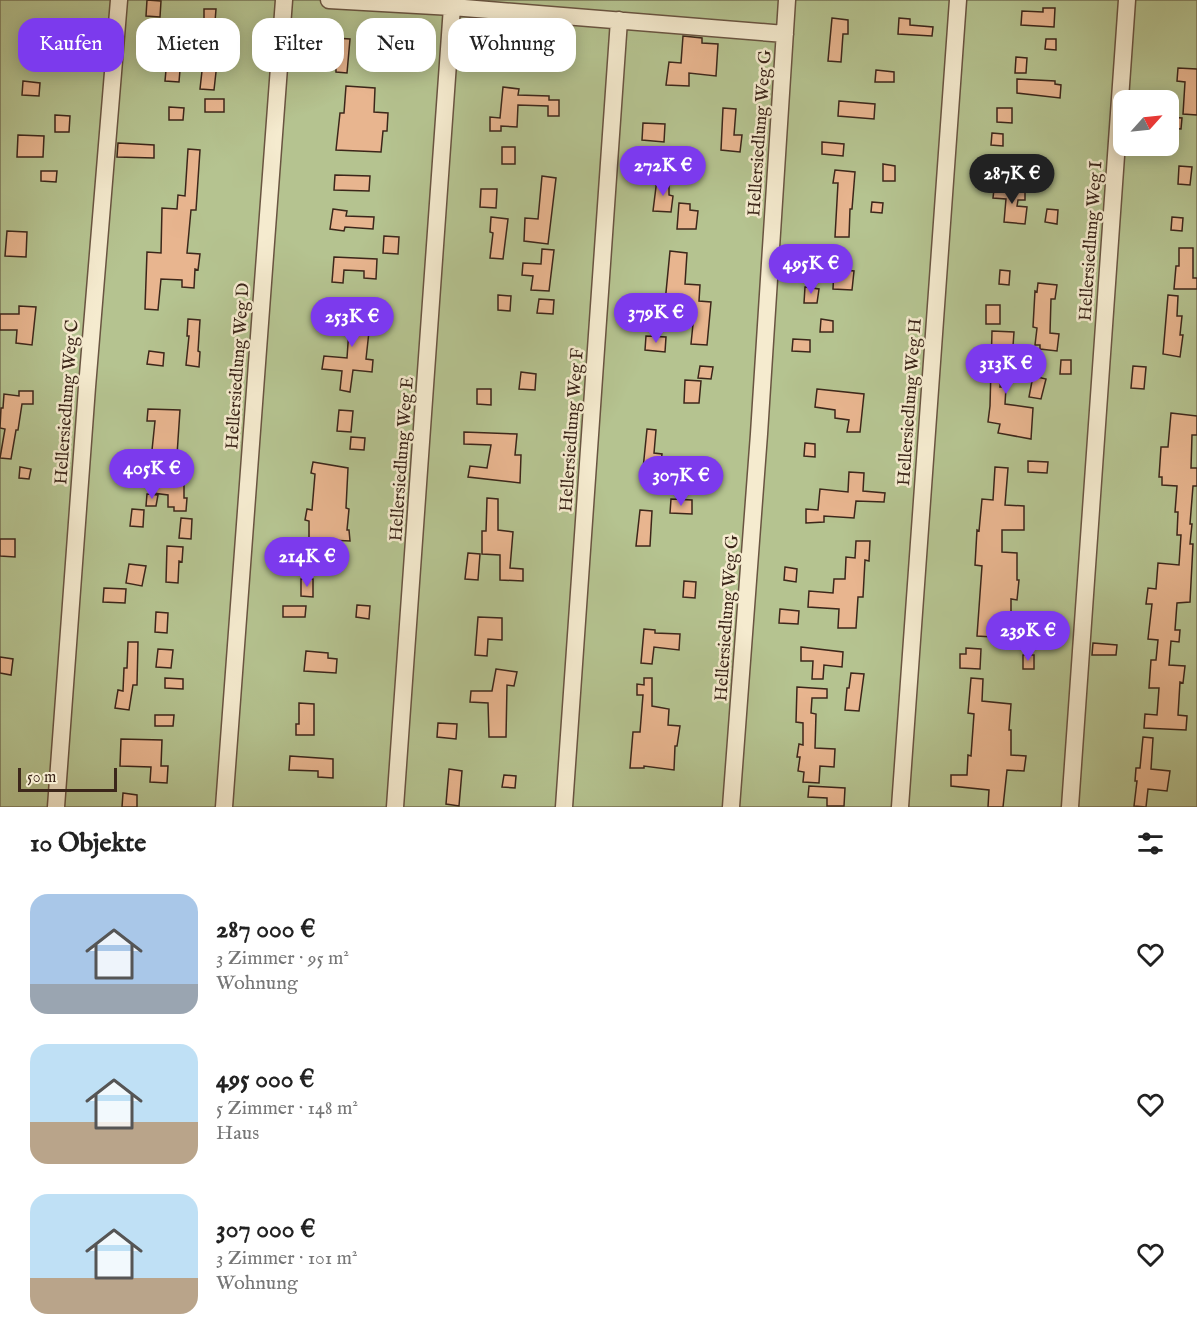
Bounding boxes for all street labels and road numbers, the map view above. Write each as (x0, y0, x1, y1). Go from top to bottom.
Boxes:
street label: Hellersiedlung Weg G (743, 48, 778, 217)
street label: Hellersiedlung Weg I (1074, 160, 1109, 322)
street label: Hellersiedlung Weg D (221, 282, 256, 450)
street label: Hellersiedlung Weg H (893, 317, 928, 487)
street label: Hellersiedlung Weg C (50, 319, 85, 485)
street label: Hellersiedlung Weg F (555, 347, 590, 513)
street label: Hellersiedlung Weg E (385, 376, 420, 542)
street label: Hellersiedlung Weg G (710, 533, 745, 702)

